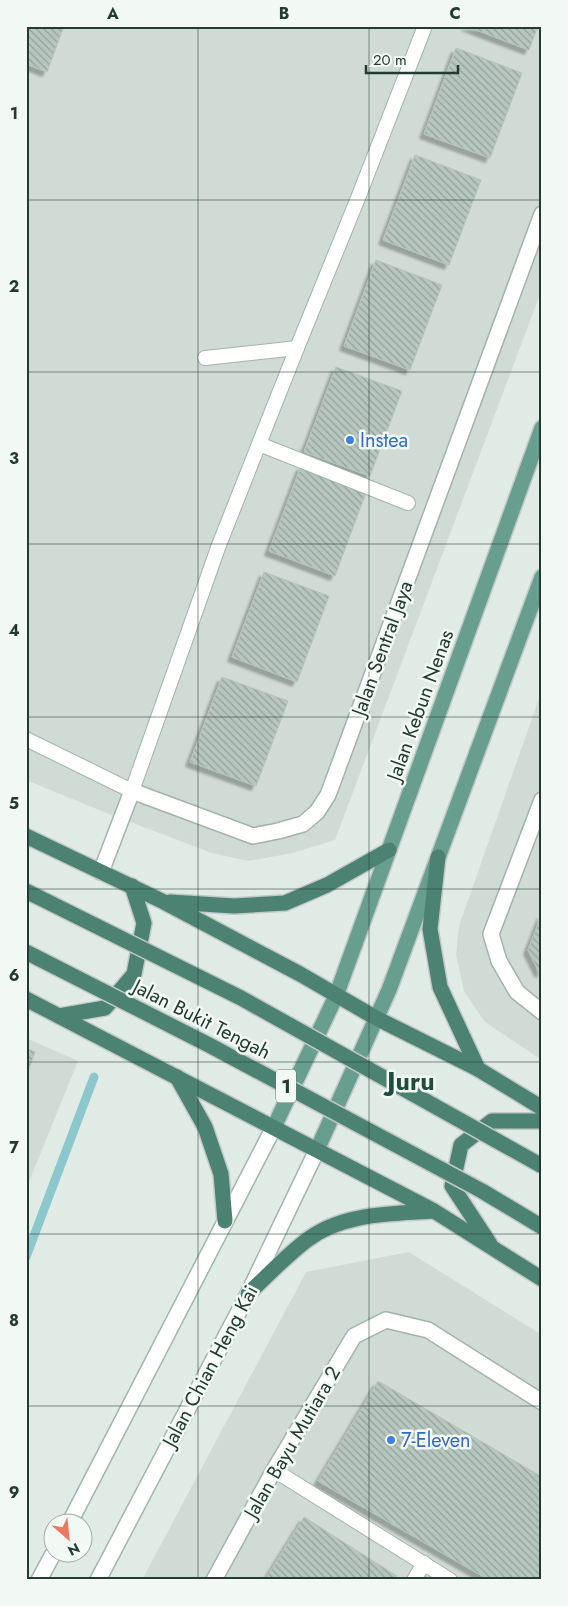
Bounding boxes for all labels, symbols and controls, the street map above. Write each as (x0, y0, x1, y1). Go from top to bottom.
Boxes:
text: A (106, 2, 119, 25)
text: B (279, 2, 289, 25)
text: C (449, 2, 461, 25)
scale bar (366, 42, 458, 74)
text: 20 m (373, 49, 407, 71)
text: 1 (10, 102, 18, 125)
text: 2 (9, 275, 19, 298)
place label: Instea (360, 426, 408, 455)
marker: Instea (344, 434, 356, 446)
text: 3 (9, 447, 19, 470)
street label: Jalan Sentral Jaya (344, 577, 420, 722)
text: 4 (8, 619, 20, 642)
street label: Jalan Kebun Nenas (379, 626, 461, 787)
text: 5 (9, 792, 19, 815)
text: 6 (9, 964, 19, 987)
street label: Jalan Bukit Tengah (125, 971, 276, 1067)
district label: Juru (382, 1063, 435, 1099)
road number: 1 (276, 1070, 296, 1102)
text: 7 (9, 1136, 19, 1159)
street label: Jalan Chian Heng Kai (154, 1280, 265, 1455)
text: 8 (9, 1309, 19, 1332)
street label: Jalan Bayu Mutiara 2 (236, 1361, 348, 1526)
place label: 7-Eleven (401, 1426, 471, 1455)
marker: 7-Eleven (385, 1434, 397, 1446)
text: 9 (9, 1481, 19, 1504)
north arrow (42, 1514, 92, 1564)
text: N (64, 1538, 83, 1561)

